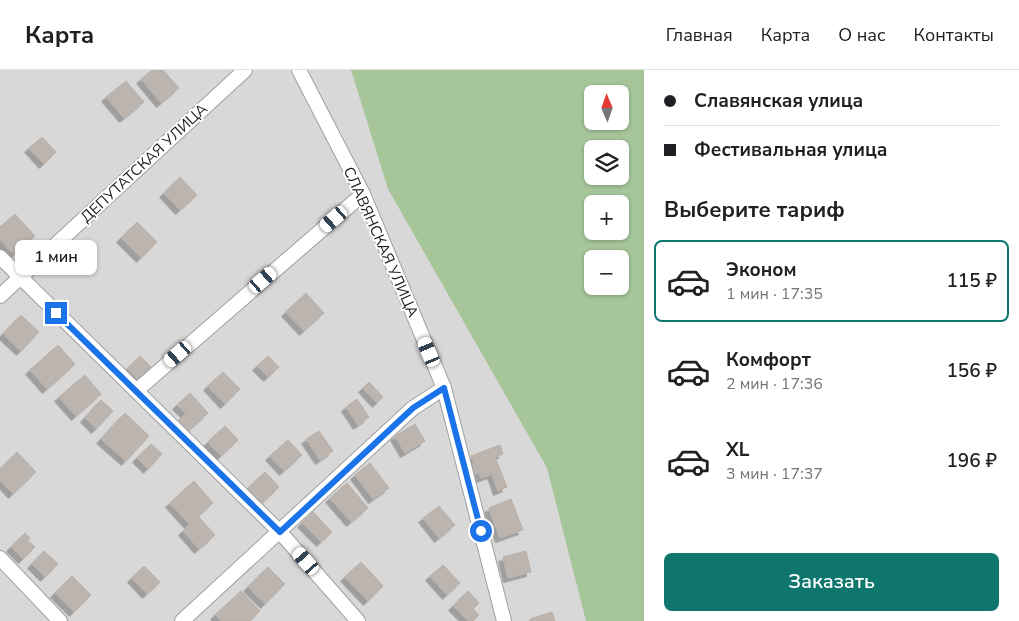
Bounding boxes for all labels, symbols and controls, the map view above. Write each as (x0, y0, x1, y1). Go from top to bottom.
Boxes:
text: Карта (25, 19, 94, 51)
text: Главная (666, 23, 733, 47)
text: Карта (761, 23, 810, 47)
text: О нас (838, 23, 886, 47)
text: Контакты (914, 23, 994, 47)
north arrow (584, 85, 629, 130)
map controls (584, 85, 629, 295)
text: Славянская улица (694, 88, 863, 114)
street label: ДЕПУТАТСКАЯ УЛИЦА (76, 99, 212, 227)
text: Фестивальная улица (694, 137, 887, 163)
button: layers (584, 140, 629, 185)
street label: СЛАВЯНСКАЯ УЛИЦА (339, 164, 423, 320)
button: + (584, 195, 629, 240)
text: Выберите тариф (664, 195, 845, 225)
car (317, 203, 350, 235)
callout: 1 мин (15, 240, 97, 276)
text: 1 мин (34, 246, 78, 268)
button: − (584, 250, 629, 295)
text: Эконом (726, 257, 797, 283)
icon: car (666, 259, 711, 304)
car (246, 264, 279, 296)
text: 115 ₽ (946, 268, 997, 294)
text: 1 мин · 17:35 (726, 283, 823, 305)
route end (45, 302, 67, 324)
car (416, 335, 441, 369)
car (161, 338, 194, 370)
text: Комфорт (726, 347, 811, 373)
icon: car (666, 349, 711, 394)
text: 156 ₽ (946, 358, 997, 384)
text: 2 мин · 17:36 (726, 373, 823, 395)
text: XL (726, 437, 749, 463)
icon: car (666, 439, 711, 484)
text: 196 ₽ (946, 448, 997, 474)
text: 3 мин · 17:37 (726, 463, 823, 485)
route start (470, 520, 492, 542)
car (290, 545, 321, 577)
button: Заказать (664, 553, 999, 611)

